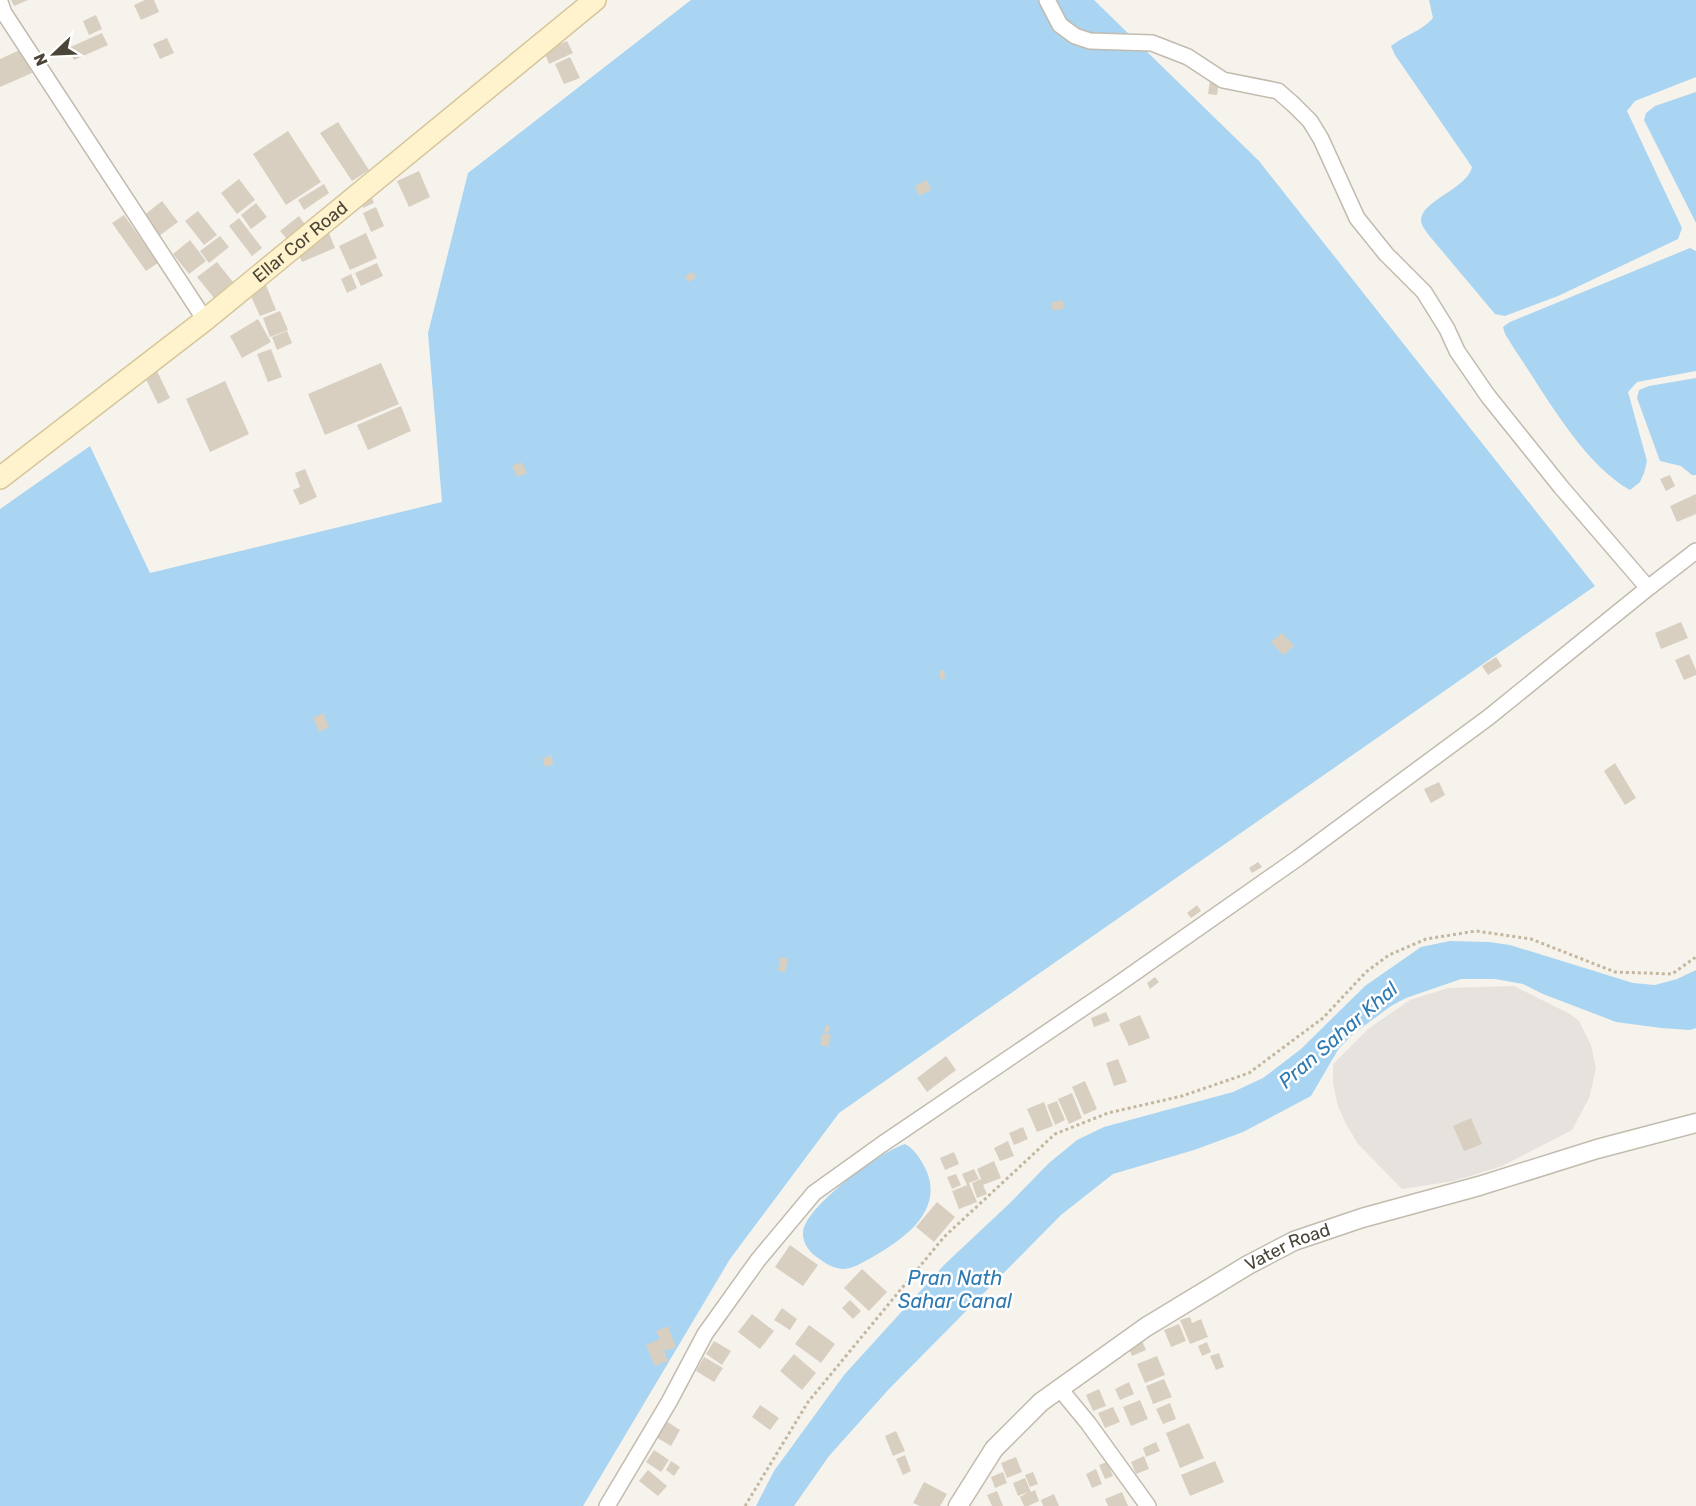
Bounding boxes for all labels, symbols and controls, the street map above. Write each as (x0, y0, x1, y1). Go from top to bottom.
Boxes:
north arrow (24, 24, 84, 84)
text: N (30, 51, 52, 69)
street label: Ellar Cor Road (248, 196, 352, 287)
water label: Pran Sahar Khal (1273, 976, 1403, 1093)
street label: Vater Road (1241, 1219, 1333, 1276)
water label: Pran Nath Sahar Canal (898, 1266, 1013, 1313)

